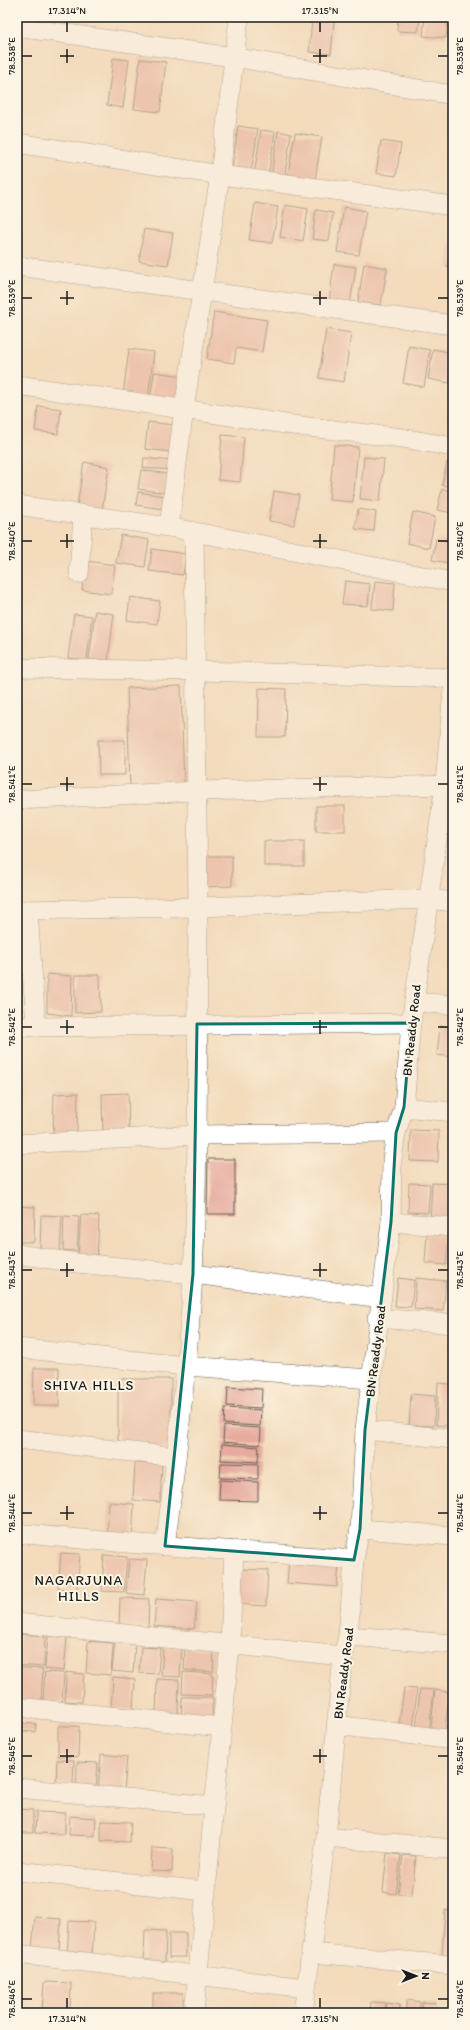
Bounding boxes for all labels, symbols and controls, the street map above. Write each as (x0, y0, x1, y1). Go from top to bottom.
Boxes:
text: 17.314°N (48, 4, 86, 17)
text: 17.315°N (301, 4, 339, 17)
text: 78.538°E (5, 37, 18, 75)
text: 78.538°E (453, 37, 466, 75)
text: 78.539°E (5, 279, 18, 317)
text: 78.539°E (453, 279, 466, 317)
text: 78.540°E (5, 521, 18, 560)
text: 78.540°E (453, 521, 466, 560)
text: 78.541°E (5, 765, 18, 803)
text: 78.541°E (453, 765, 466, 803)
street label: BN Readdy Road (399, 983, 424, 1077)
text: 78.542°E (5, 1008, 18, 1046)
text: 78.542°E (453, 1008, 466, 1046)
text: 78.543°E (5, 1250, 18, 1289)
text: 78.543°E (453, 1250, 466, 1289)
street label: BN Readdy Road (362, 1304, 389, 1398)
district label: SHIVA HILLS (44, 1377, 134, 1394)
text: 78.544°E (5, 1493, 18, 1532)
text: 78.544°E (453, 1493, 466, 1532)
district label: NAGARJUNA HILLS (35, 1572, 123, 1605)
street label: BN Readdy Road (330, 1626, 357, 1720)
text: 78.545°E (5, 1737, 18, 1775)
text: 78.545°E (453, 1737, 466, 1775)
north arrow (396, 1956, 436, 1996)
text: N (419, 1972, 432, 1980)
text: 78.546°E (5, 1980, 18, 2018)
text: 78.546°E (453, 1980, 466, 2018)
text: 17.314°N (48, 2012, 86, 2025)
text: 17.315°N (301, 2012, 339, 2025)

